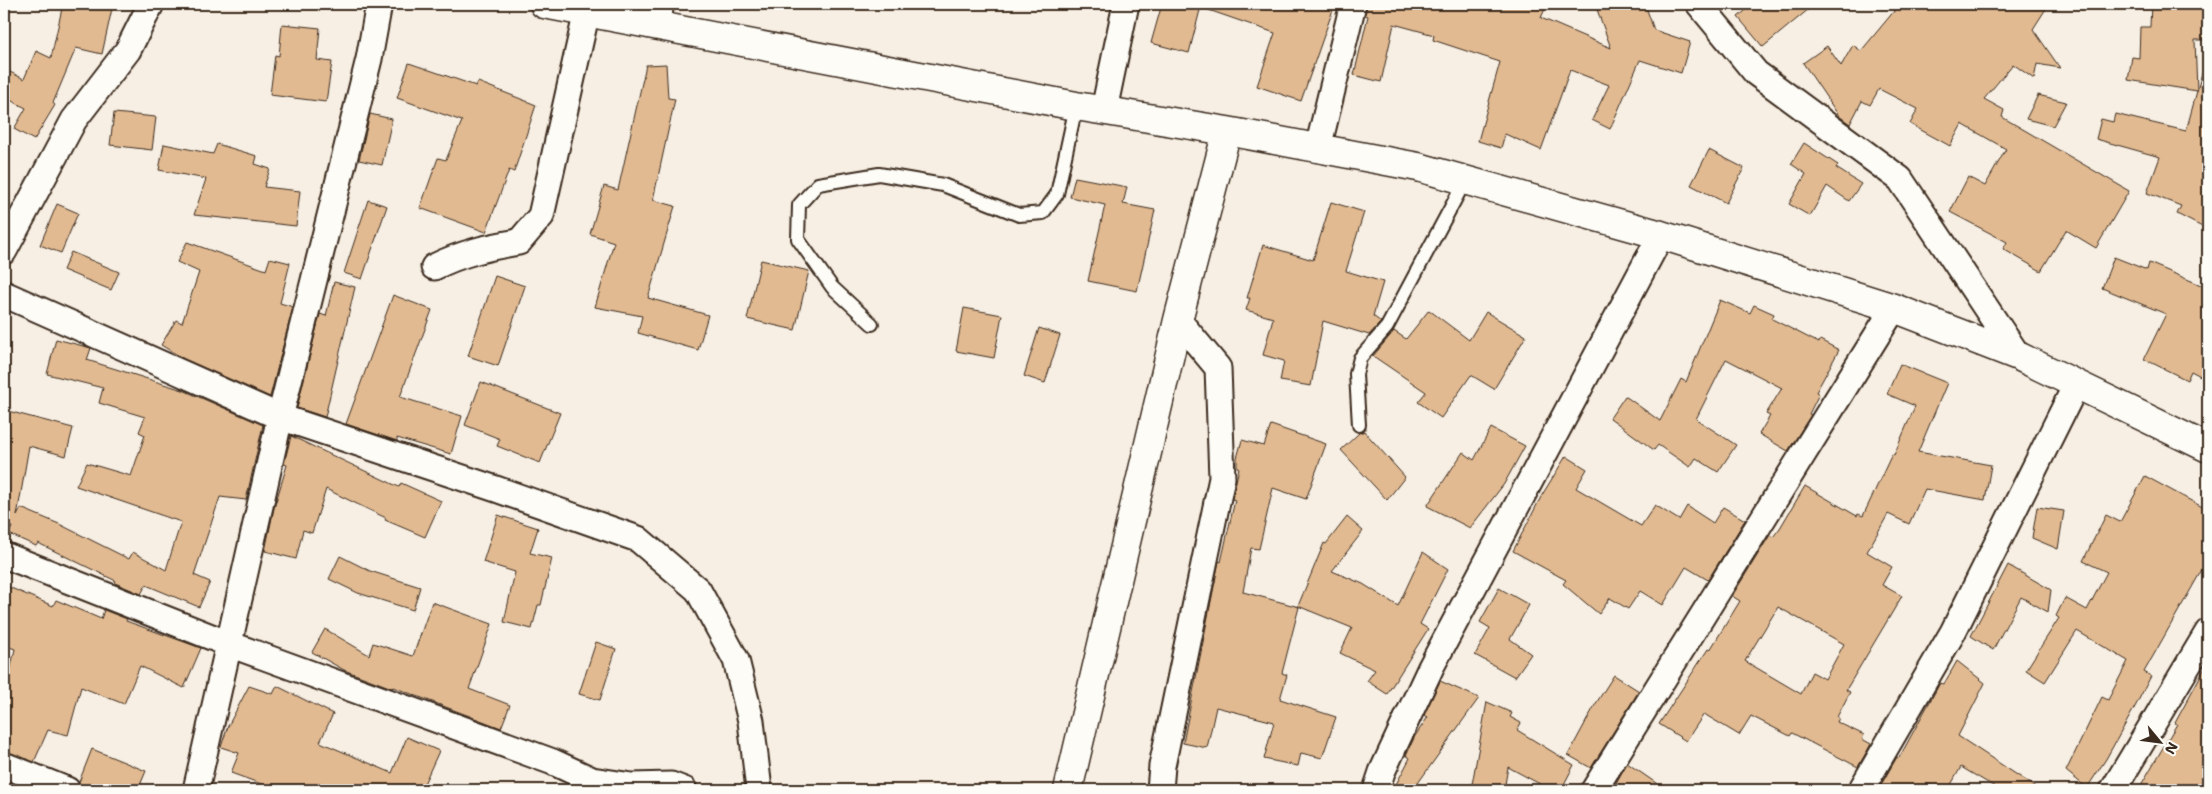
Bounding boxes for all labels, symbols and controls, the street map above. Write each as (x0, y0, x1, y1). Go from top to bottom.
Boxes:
north arrow (2134, 716, 2184, 766)
text: N (2161, 739, 2182, 758)

